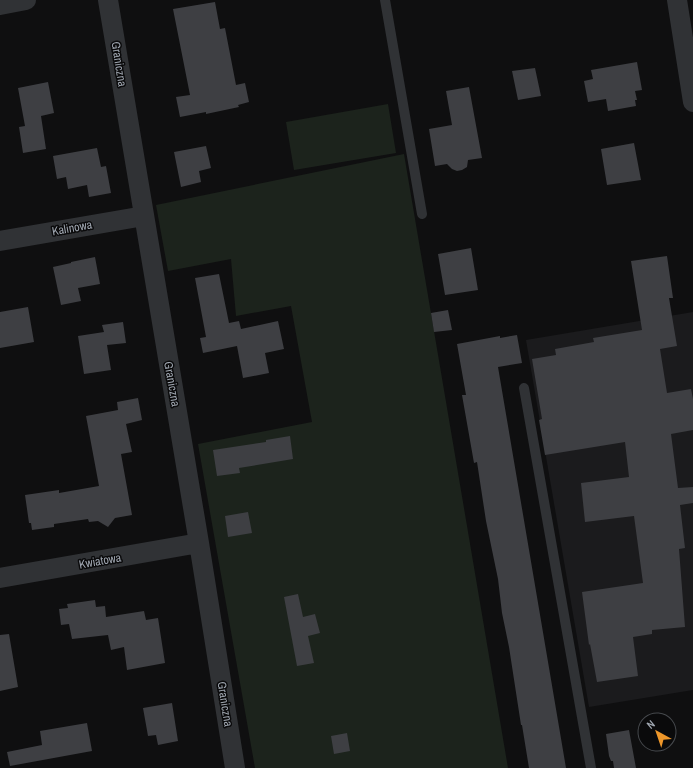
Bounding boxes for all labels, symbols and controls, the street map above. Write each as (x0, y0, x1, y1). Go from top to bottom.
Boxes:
street label: Graniczna (108, 40, 131, 88)
street label: Kalinowa (51, 217, 94, 239)
street label: Graniczna (160, 360, 184, 408)
street label: Kwiatowa (78, 549, 123, 573)
street label: Graniczna (214, 680, 237, 728)
north arrow (637, 712, 677, 752)
text: N (644, 717, 658, 732)

